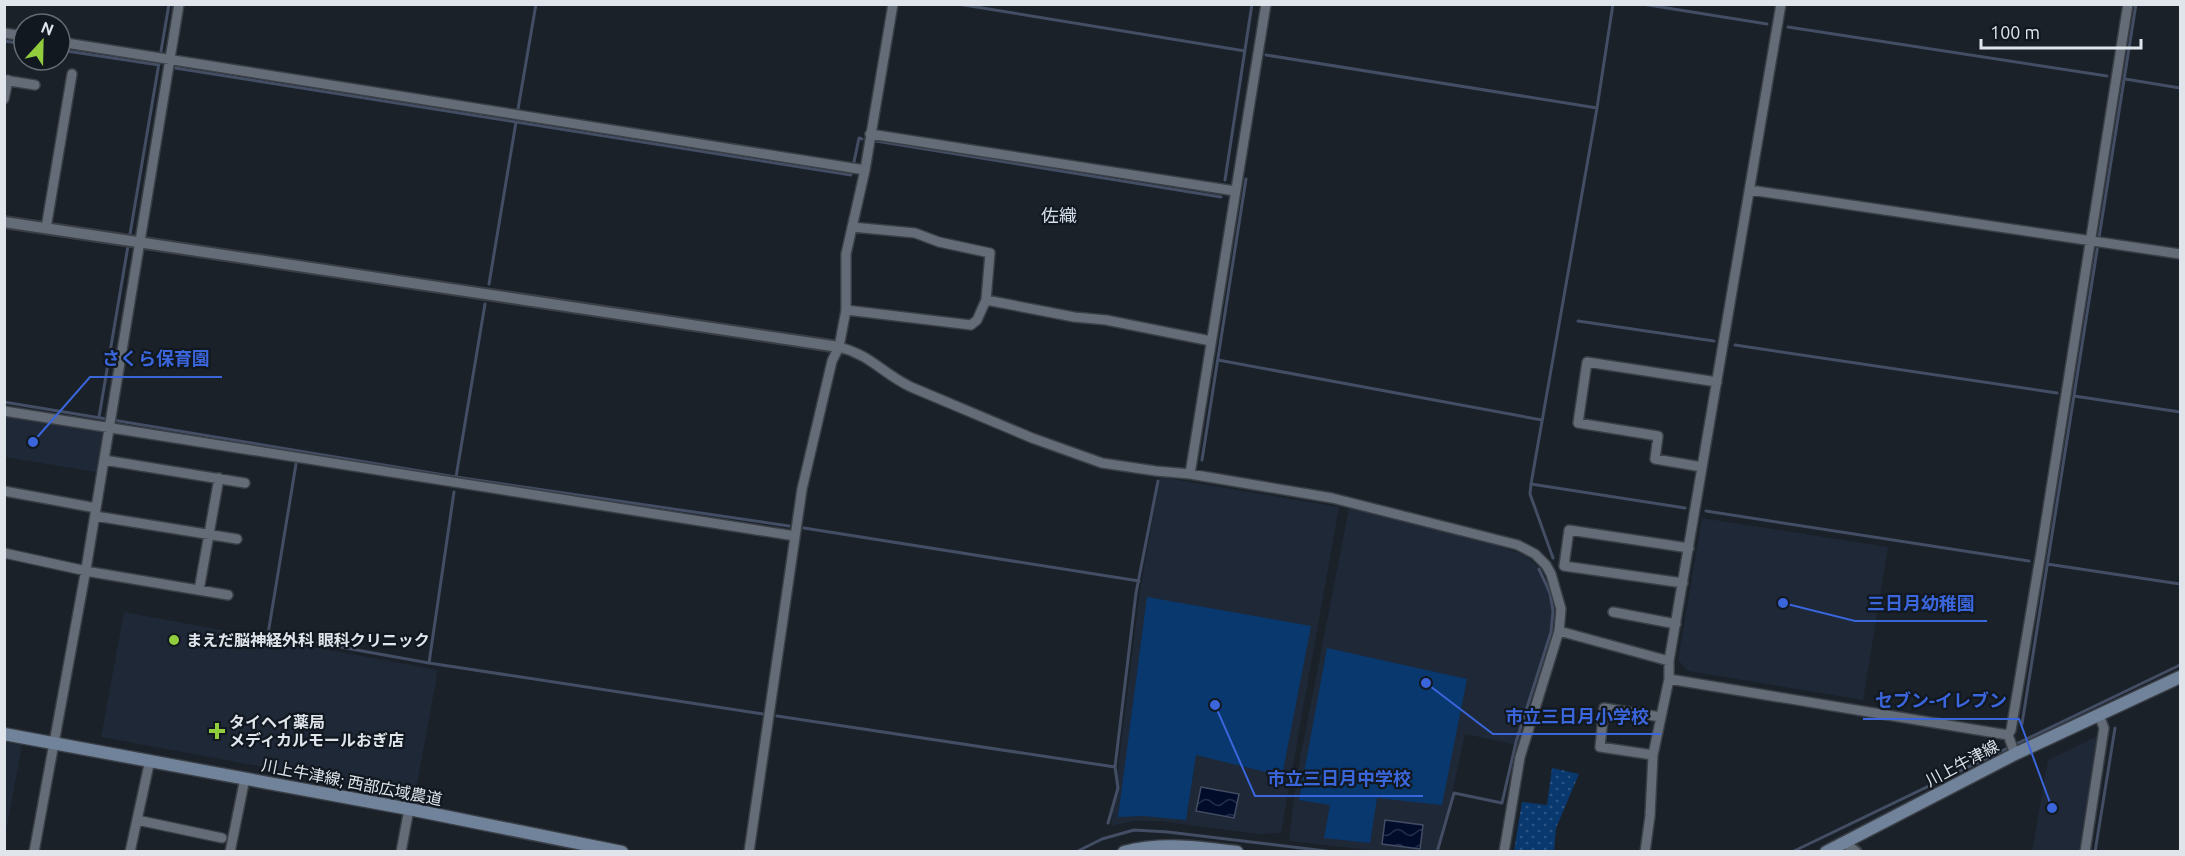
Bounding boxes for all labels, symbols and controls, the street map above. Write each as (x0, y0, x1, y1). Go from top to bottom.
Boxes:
north arrow (12, 12, 72, 72)
scale bar (1981, 12, 2142, 50)
text: N (39, 18, 57, 39)
text: 100 m (1990, 22, 2040, 42)
district label: 佐織 (1041, 205, 1077, 225)
callout: さくら保育園 (90, 341, 222, 377)
text: さくら保育園 (102, 348, 210, 368)
callout: 三日月幼稚園 (1855, 585, 1987, 621)
text: 三日月幼稚園 (1867, 593, 1975, 613)
place label: まえだ脳神経外科 眼科クリニック (186, 631, 430, 649)
marker: まえだ脳神経外科 眼科クリニック (167, 633, 181, 647)
callout: セブン-イレブン (1863, 683, 2019, 719)
text: セブン-イレブン (1875, 690, 2007, 710)
callout: 市立三日月小学校 (1493, 698, 1661, 734)
text: 市立三日月小学校 (1505, 706, 1649, 726)
place label: タイヘイ薬局 メディカルモールおぎ店 (229, 713, 404, 749)
marker: タイヘイ薬局 メディカルモールおぎ店 (210, 724, 224, 738)
street label: 川上牛津線 (1922, 736, 2002, 790)
street label: 川上牛津線; 西部広域農道 (260, 756, 444, 808)
callout: 市立三日月中学校 (1255, 760, 1423, 796)
text: 市立三日月中学校 (1267, 768, 1411, 788)

